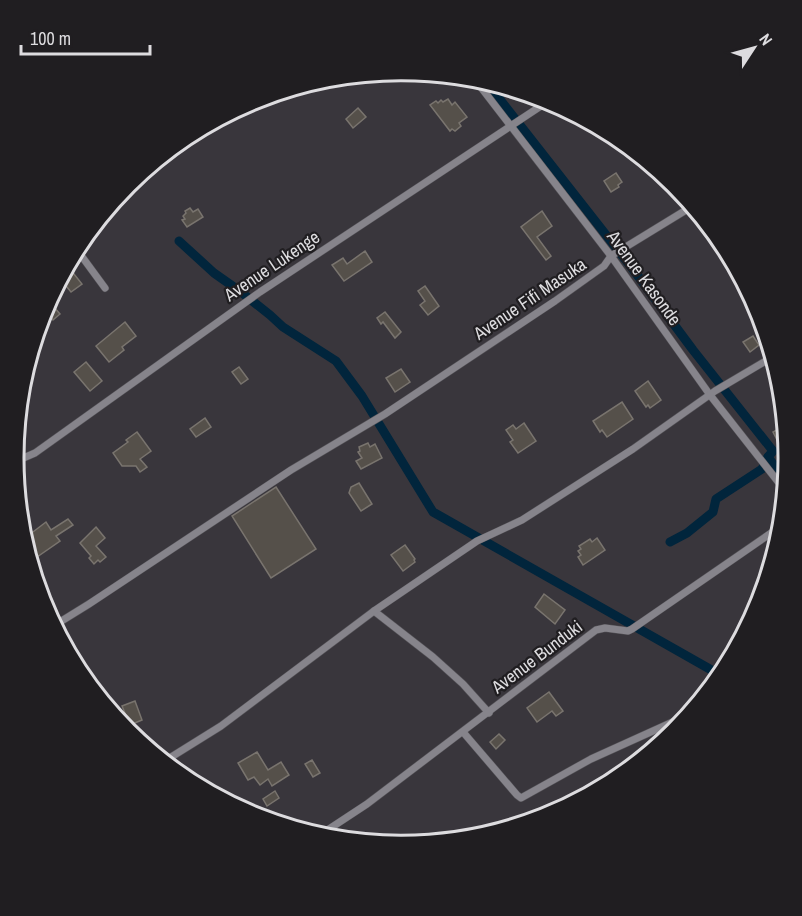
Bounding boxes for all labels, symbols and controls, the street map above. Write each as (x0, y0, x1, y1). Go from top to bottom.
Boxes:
scale bar (21, 18, 150, 56)
north arrow (724, 18, 784, 78)
text: 100 m (30, 26, 71, 51)
text: N (754, 29, 778, 49)
street label: Avenue Lukenge (218, 224, 325, 307)
street label: Avenue Kasonde (601, 224, 687, 330)
street label: Avenue Fifi Masuka (468, 252, 591, 346)
street label: Avenue Bunduki (485, 614, 587, 700)

